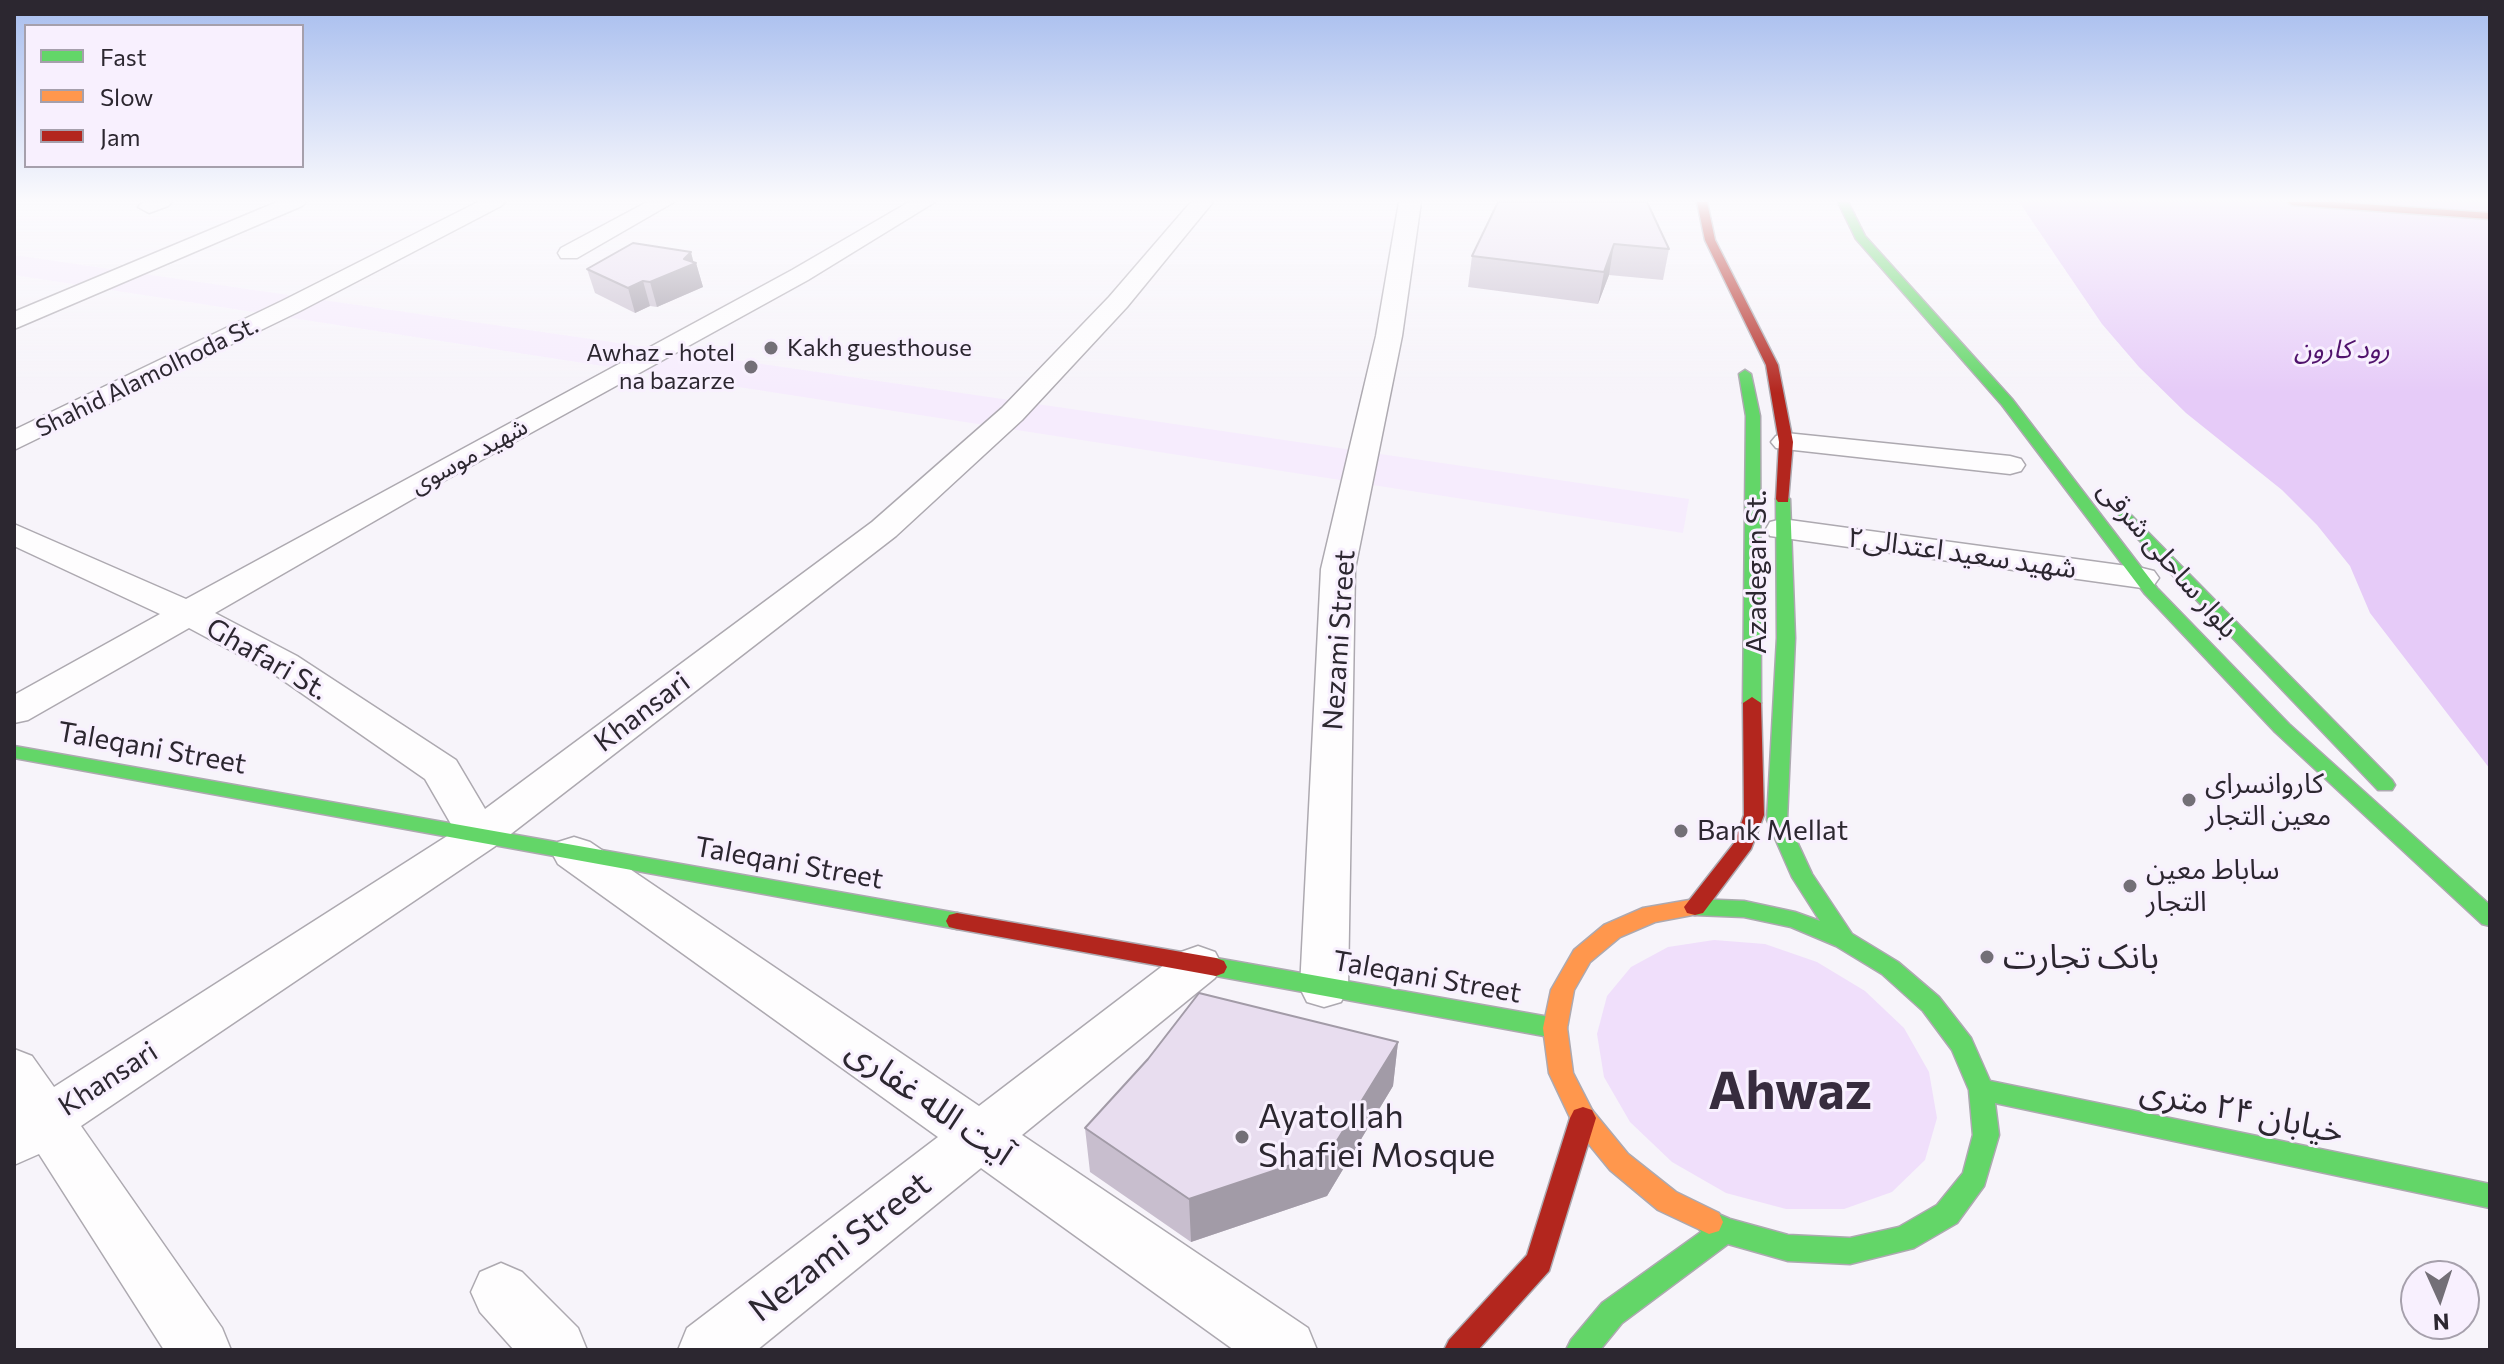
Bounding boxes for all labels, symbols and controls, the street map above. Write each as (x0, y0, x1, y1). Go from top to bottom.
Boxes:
legend (24, 24, 304, 168)
text: Fast (100, 42, 147, 71)
text: Slow (100, 82, 153, 111)
text: Jam (100, 122, 140, 151)
street label: Shahid Alamolhoda St. (31, 311, 263, 443)
water label: رود کارون (2294, 333, 2390, 365)
place label: Kakh guesthouse (787, 334, 972, 362)
place label: Awhaz - hotel na bazarze (586, 339, 735, 395)
marker: Kakh guesthouse (762, 339, 780, 357)
marker: Awhaz - hotel na bazarze (742, 358, 760, 376)
street label: شهید موسوی (405, 412, 533, 500)
street label: بلوار ساحلی شرقی (2090, 473, 2246, 645)
street label: Azadegan St. (1740, 490, 1774, 654)
street label: شهید سعید اعتدالی۲ (1845, 520, 2079, 586)
street label: Nezami Street (1316, 549, 1362, 731)
street label: Ghafari St. (200, 611, 334, 707)
street label: Khansari (587, 665, 697, 759)
street label: Taleqani Street (55, 715, 249, 781)
place label: کاروانسرای معین التجار (2205, 767, 2331, 833)
marker: کاروانسرای معین التجار (2180, 791, 2198, 809)
place label: Bank Mellat (1697, 814, 1848, 848)
marker: Bank Mellat (1672, 822, 1690, 840)
street label: Taleqani Street (692, 830, 886, 896)
place label: ساباط معین التجار (2146, 853, 2279, 919)
marker: ساباط معین التجار (2121, 877, 2139, 895)
place label: بانک تجارت (2003, 937, 2159, 977)
street label: Taleqani Street (1330, 944, 1524, 1010)
marker: بانک تجارت (1978, 948, 1996, 966)
street label: آیت الله غفاری (839, 1030, 1021, 1174)
street label: Khansari (52, 1035, 164, 1123)
district label: Ahwaz (1708, 1061, 1872, 1123)
street label: خیابان ۲۴ متری (2137, 1070, 2347, 1152)
place label: Ayatollah Shafiei Mosque (1258, 1097, 1495, 1176)
marker: Ayatollah Shafiei Mosque (1233, 1128, 1251, 1146)
street label: Nezami Street (741, 1163, 939, 1331)
north arrow (2400, 1260, 2480, 1340)
text: N (2432, 1309, 2450, 1336)

